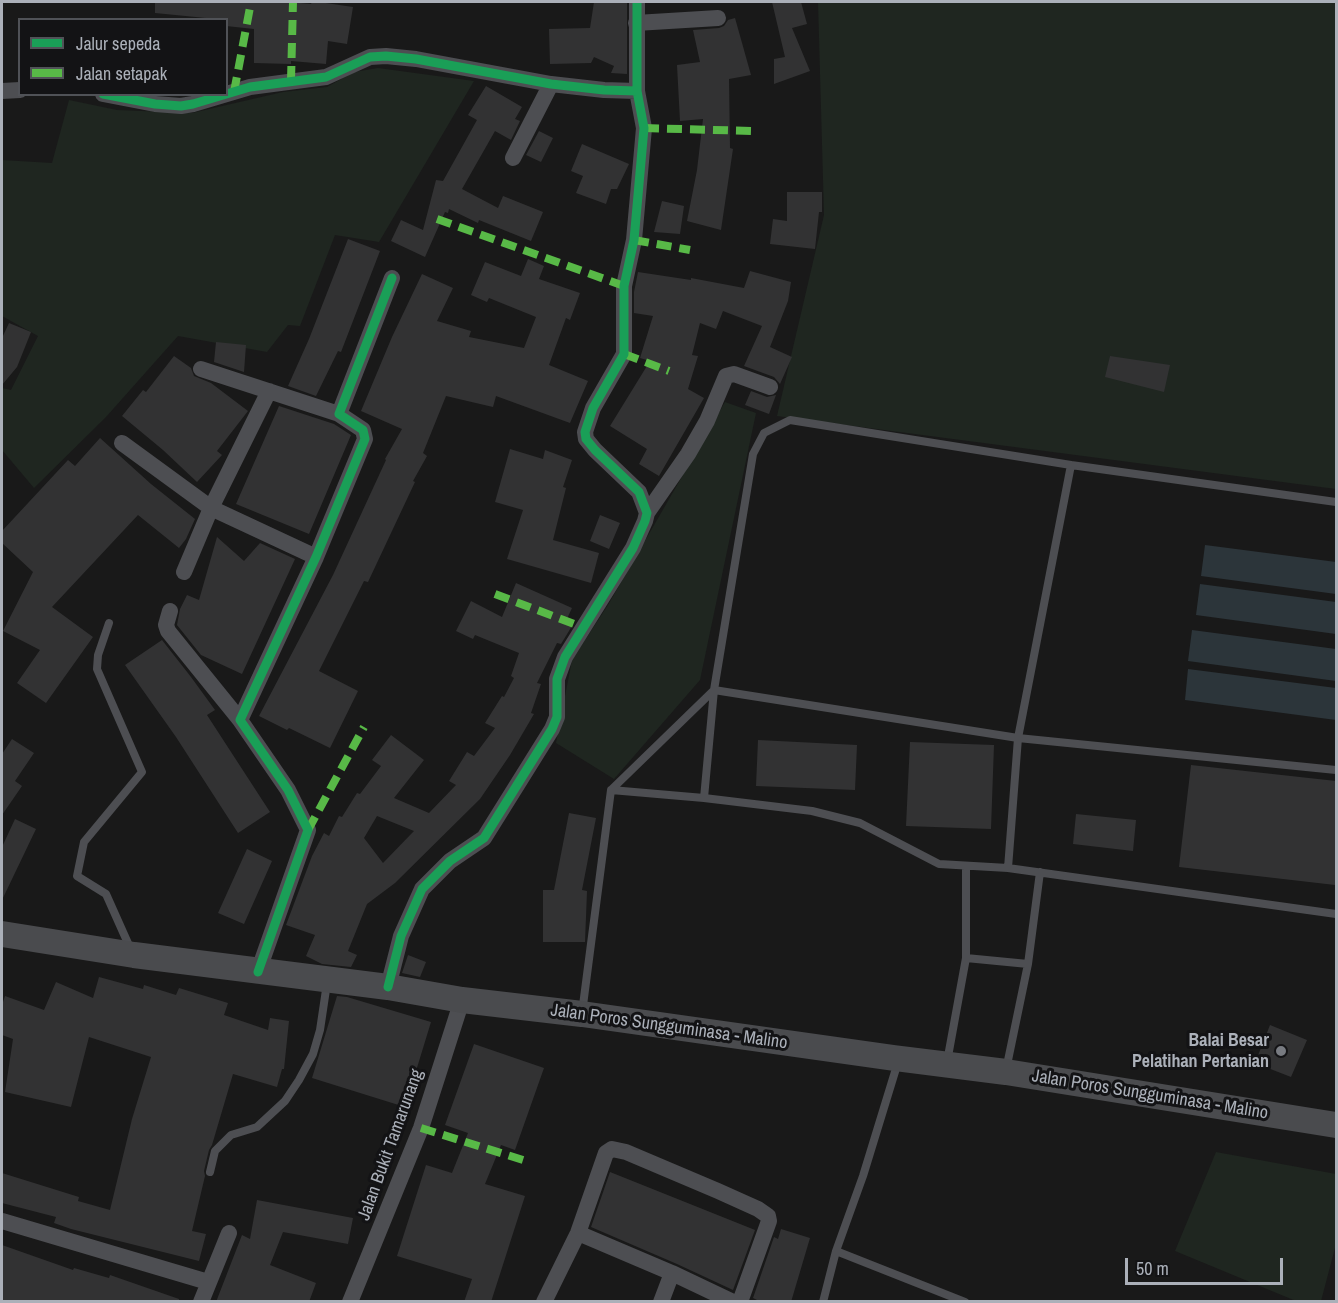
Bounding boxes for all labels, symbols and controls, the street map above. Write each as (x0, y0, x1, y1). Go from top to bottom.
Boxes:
legend (18, 18, 228, 96)
text: Jalur sepeda (76, 31, 161, 56)
text: Jalan setapak (76, 61, 167, 86)
street label: Jalan Poros Sungguminasa - Malino (549, 1000, 789, 1054)
place label: Balai Besar Pelatihan Pertanian (1132, 1030, 1269, 1072)
marker: Balai Besar Pelatihan Pertanian (1274, 1044, 1288, 1058)
street label: Jalan Bukit Tamarunang (354, 1066, 428, 1224)
street label: Jalan Poros Sungguminasa - Malino (1030, 1066, 1270, 1124)
scale bar (1128, 1246, 1286, 1284)
text: 50 m (1136, 1256, 1169, 1281)

